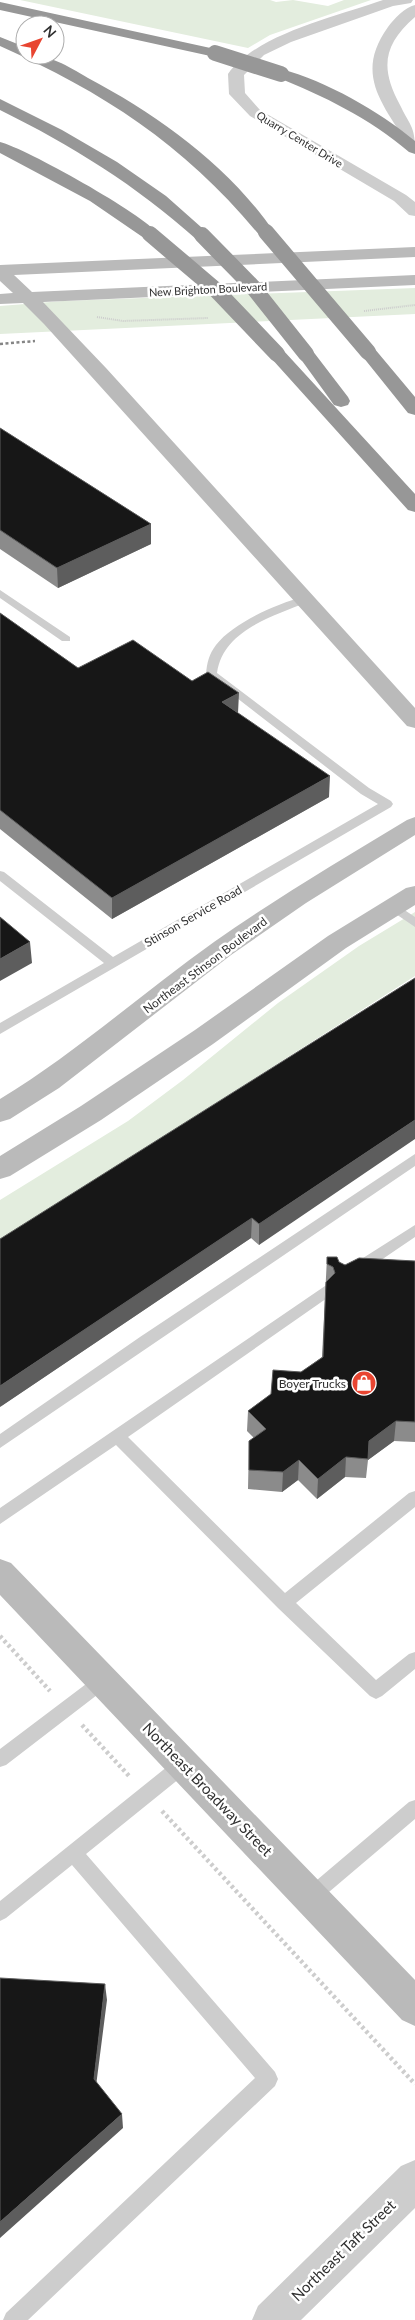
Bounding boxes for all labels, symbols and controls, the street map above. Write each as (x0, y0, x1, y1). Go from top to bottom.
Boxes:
north arrow (15, 15, 65, 65)
text: N (40, 21, 60, 41)
street label: Quarry Center Drive (255, 108, 346, 170)
street label: New Brighton Boulevard (149, 279, 267, 299)
street label: Stinson Service Road (142, 882, 244, 950)
street label: Northeast Stinson Boulevard (140, 914, 270, 1016)
shop icon: Boyer Trucks (351, 1370, 377, 1396)
place label: Boyer Trucks (279, 1376, 346, 1391)
street label: Northeast Broadway Street (139, 1718, 277, 1860)
street label: Northeast Taft Street (287, 2195, 399, 2304)

